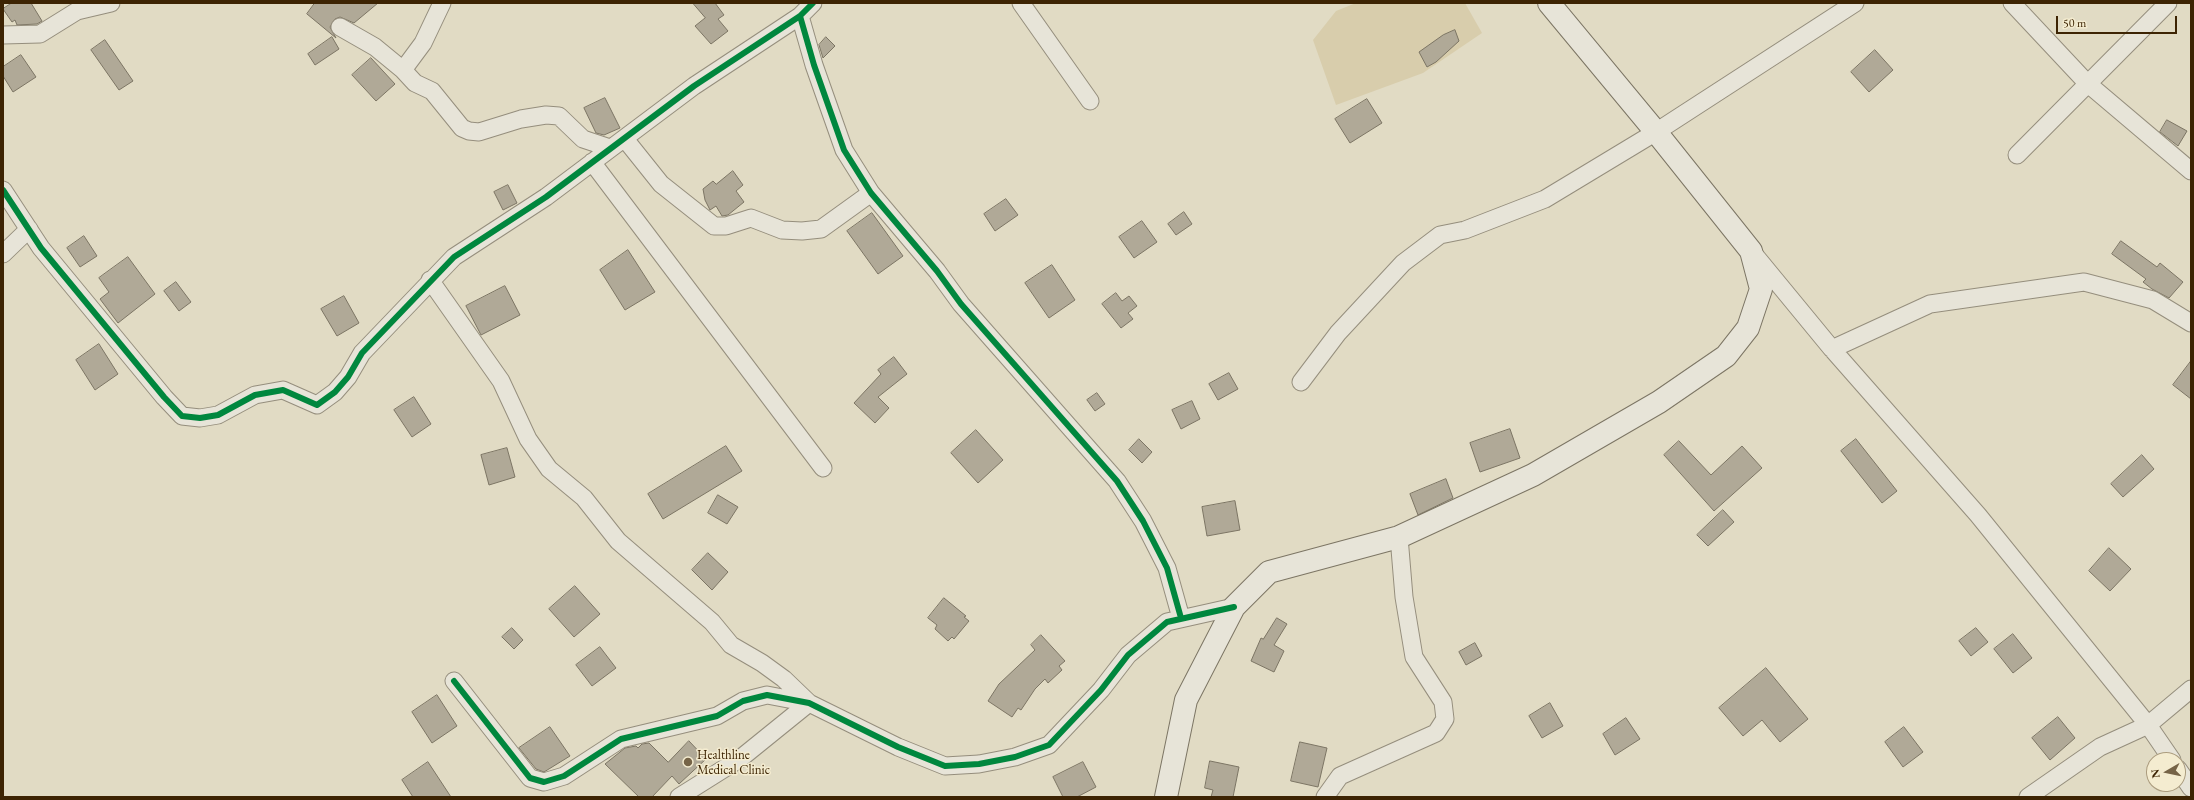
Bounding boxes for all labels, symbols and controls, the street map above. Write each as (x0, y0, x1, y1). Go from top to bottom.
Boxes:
scale bar (2058, 8, 2179, 34)
text: 50 m (2063, 15, 2086, 31)
place label: Healthline Medical Clinic (697, 747, 770, 778)
north arrow (2146, 752, 2186, 792)
marker: Healthline Medical Clinic (682, 756, 694, 768)
text: N (2148, 768, 2163, 779)

